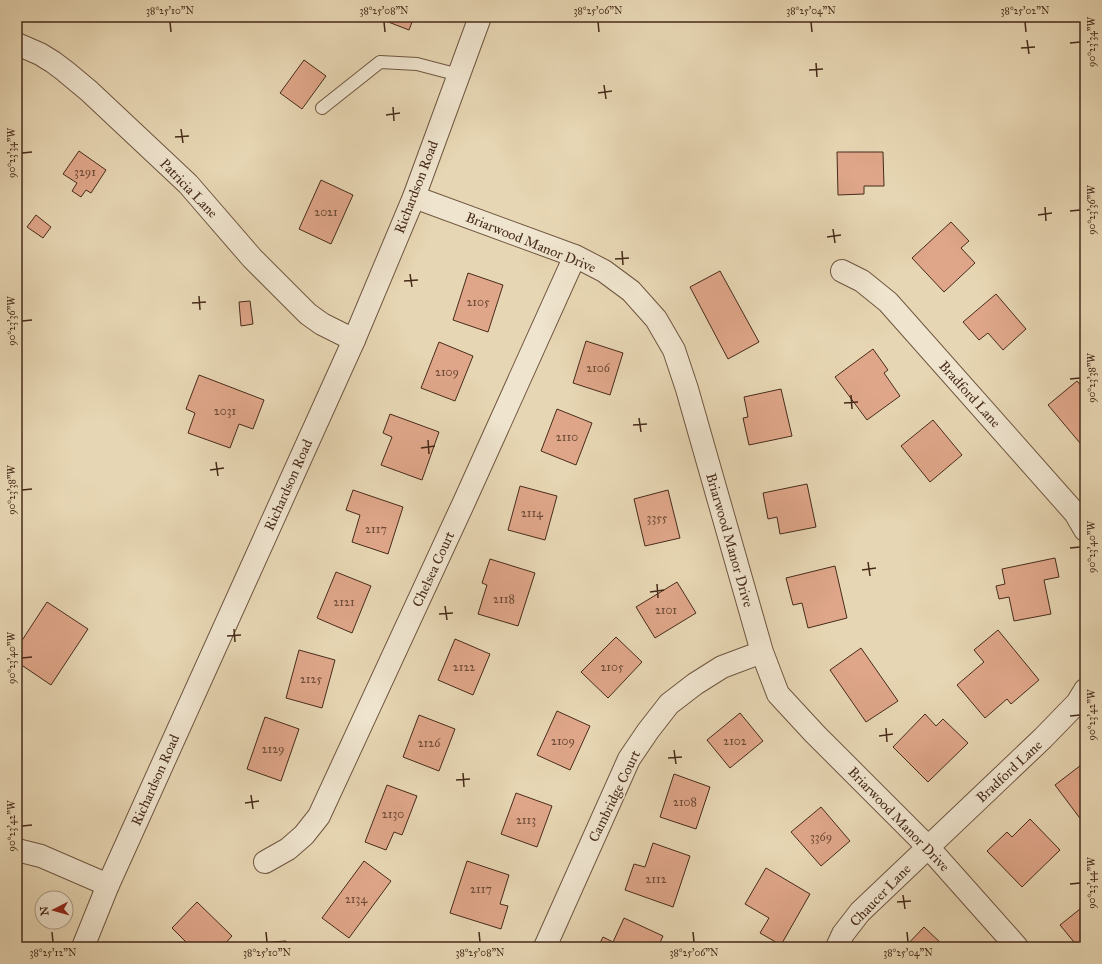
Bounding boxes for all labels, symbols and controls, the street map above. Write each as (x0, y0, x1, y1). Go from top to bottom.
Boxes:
text: 38°25'10"N (146, 5, 194, 17)
text: 38°25'08"N (359, 5, 409, 17)
text: 38°25'06"N (573, 5, 623, 17)
text: 38°25'04"N (786, 5, 836, 17)
text: 38°25'02"N (1001, 5, 1050, 17)
text: 90°23'34"W (1086, 17, 1098, 67)
text: 90°23'34"W (6, 128, 18, 178)
street label: Richardson Road (391, 138, 442, 236)
street label: Patricia Lane (156, 155, 221, 222)
house number: 3291 (74, 165, 96, 179)
text: 90°23'36"W (1086, 185, 1098, 235)
house number: 2021 (314, 205, 338, 219)
street label: Briarwood Manor Drive (463, 209, 598, 276)
house number: 2105 (466, 295, 490, 309)
text: 90°23'36"W (6, 296, 18, 346)
text: 90°23'38"W (1086, 353, 1098, 403)
street label: Bradford Lane (935, 357, 1004, 431)
house number: 2106 (586, 361, 611, 375)
house number: 2109 (435, 365, 459, 379)
house number: 2031 (214, 404, 236, 418)
house number: 2110 (556, 430, 578, 444)
street label: Richardson Road (261, 437, 316, 533)
text: 90°23'38"W (6, 465, 18, 515)
street label: Briarwood Manor Drive (702, 471, 757, 609)
house number: 2114 (521, 506, 543, 520)
house number: 3355 (647, 511, 668, 525)
text: 90°23'40"W (1086, 521, 1098, 573)
house number: 2117 (365, 522, 387, 536)
street label: Chelsea Court (409, 529, 458, 610)
house number: 2118 (493, 592, 515, 606)
house number: 2121 (333, 595, 355, 609)
house number: 2101 (655, 603, 677, 617)
text: 90°23'40"W (6, 632, 18, 684)
house number: 2122 (453, 660, 475, 674)
house number: 2105 (600, 660, 624, 674)
house number: 2125 (300, 672, 322, 686)
text: 90°23'42"W (1086, 689, 1098, 740)
street label: Richardson Road (128, 732, 183, 828)
house number: 2109 (551, 734, 575, 748)
house number: 2102 (723, 734, 747, 748)
house number: 2126 (418, 736, 441, 750)
street label: Bradford Lane (973, 736, 1046, 806)
house number: 2129 (261, 742, 285, 756)
street label: Cambridge Court (585, 748, 644, 845)
street label: Briarwood Manor Drive (844, 764, 953, 875)
house number: 2108 (673, 795, 697, 809)
text: 90°23'42"W (6, 800, 18, 851)
house number: 2130 (382, 807, 404, 821)
house number: 2113 (516, 813, 536, 827)
house number: 3369 (810, 830, 832, 844)
text: 90°23'44"W (1086, 857, 1098, 909)
street label: Chaucer Lane (846, 860, 915, 930)
house number: 2112 (645, 872, 667, 886)
house number: 2117 (470, 882, 492, 896)
north arrow (34, 890, 74, 930)
house number: 2134 (345, 892, 367, 906)
text: N (38, 905, 52, 916)
text: 38°25'12"N (30, 947, 77, 959)
text: 38°25'10"N (243, 947, 291, 959)
text: 38°25'08"N (455, 947, 505, 959)
text: 38°25'06"N (669, 947, 719, 959)
text: 38°25'04"N (883, 947, 933, 959)

